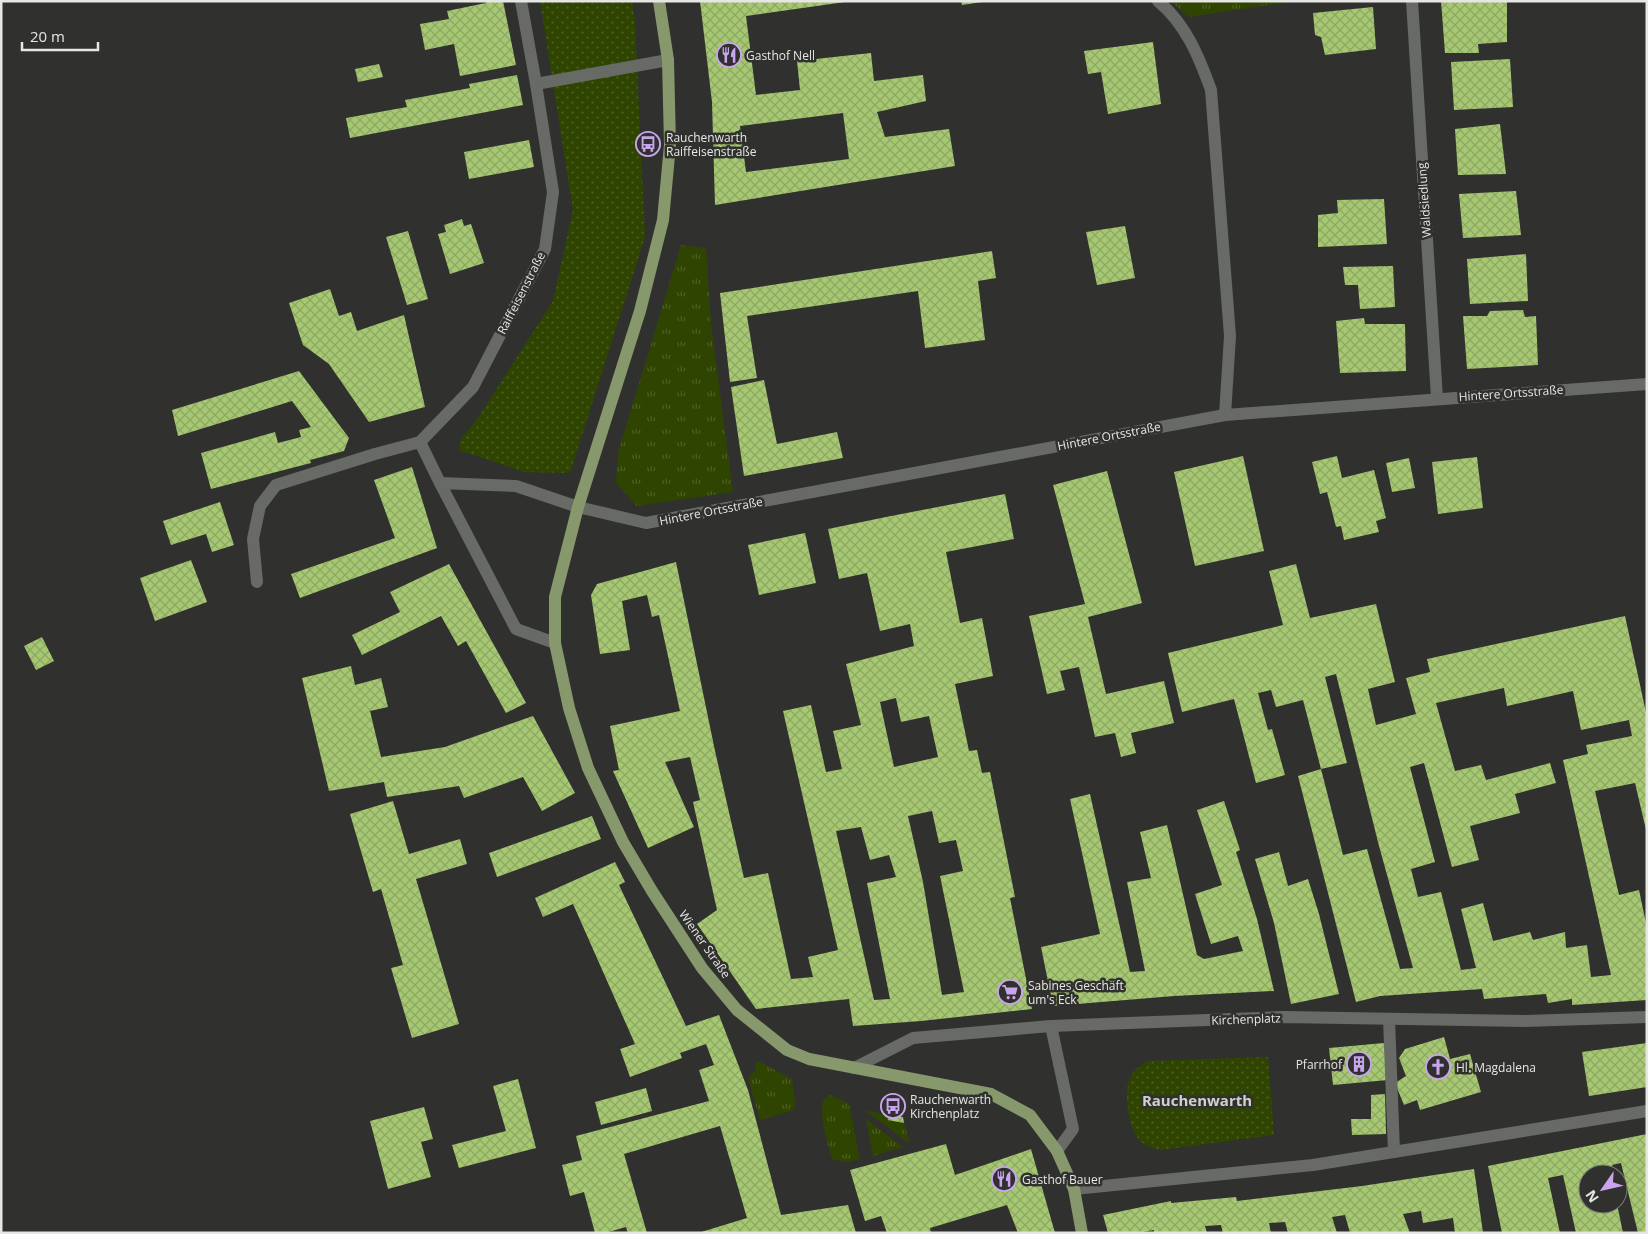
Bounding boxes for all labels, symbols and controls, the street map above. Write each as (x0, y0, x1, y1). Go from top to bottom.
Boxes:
scale bar (22, 20, 99, 52)
text: 20 m (30, 26, 65, 46)
restaurant icon: Gasthof Nell (716, 42, 742, 68)
place label: Gasthof Nell (746, 47, 815, 64)
place label: Rauchenwarth Raiffeisenstraße (666, 129, 757, 160)
bus stop icon: Rauchenwarth Raiffeisenstraße (635, 131, 661, 157)
street label: Waldsiedlung (1413, 161, 1435, 238)
street label: Raiffeisenstraße (493, 249, 549, 337)
street label: Hintere Ortsstraße (1458, 381, 1564, 405)
street label: Hintere Ortsstraße (1056, 418, 1162, 454)
street label: Hintere Ortsstraße (658, 493, 764, 529)
street label: Wiener Straße (675, 907, 735, 982)
place label: Sabines Geschäft um's Eck (1028, 977, 1124, 1008)
supermarket icon: Sabines Geschäft um's Eck (997, 979, 1023, 1005)
street label: Kirchenplatz (1211, 1009, 1281, 1029)
building icon: Pfarrhof (1346, 1051, 1372, 1077)
church icon: Hl. Magdalena (1425, 1054, 1451, 1080)
place label: Pfarrhof (1296, 1056, 1343, 1073)
place label: Hl. Magdalena (1456, 1059, 1536, 1076)
district label: Rauchenwarth (1142, 1090, 1252, 1110)
place label: Rauchenwarth Kirchenplatz (910, 1091, 991, 1122)
bus stop icon: Rauchenwarth Kirchenplatz (880, 1093, 906, 1119)
north arrow (1578, 1164, 1628, 1214)
restaurant icon: Gasthof Bauer (991, 1166, 1017, 1192)
place label: Gasthof Bauer (1022, 1171, 1103, 1188)
text: N (1581, 1187, 1603, 1207)

